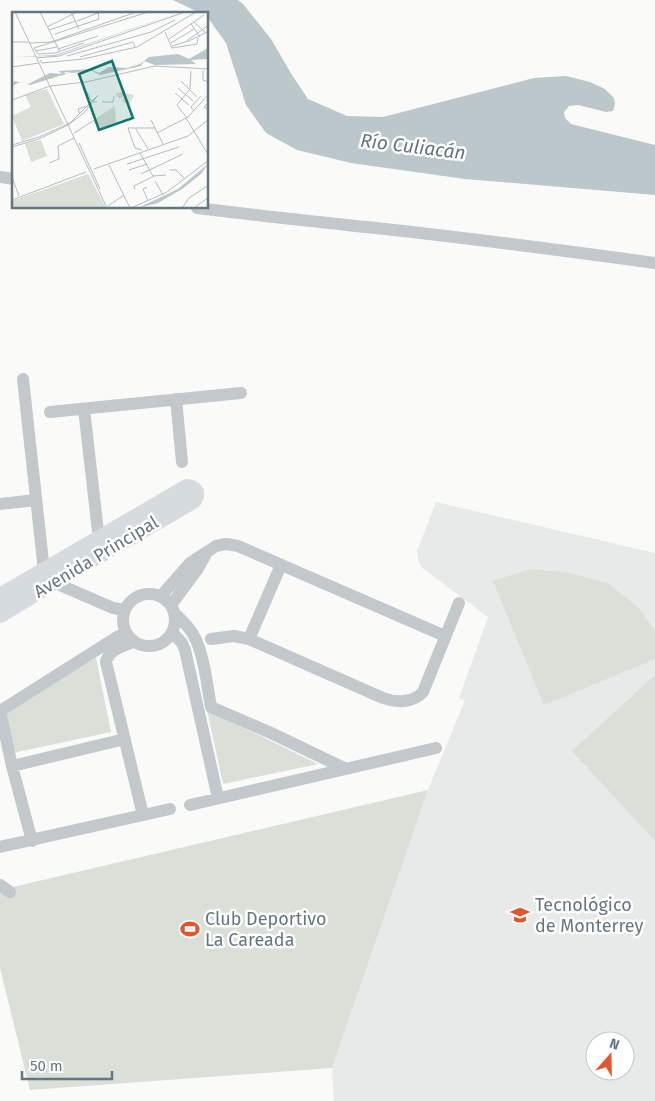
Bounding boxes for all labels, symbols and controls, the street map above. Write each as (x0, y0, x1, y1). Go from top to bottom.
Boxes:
inset map (12, 12, 209, 209)
water label: Río Culiacán (359, 129, 467, 164)
street label: Avenida Principal (30, 511, 162, 603)
place label: Tecnológico de Monterrey (535, 894, 644, 937)
school or university icon: Tecnológico de Monterrey (509, 904, 531, 926)
place label: Club Deportivo La Careada (205, 908, 327, 951)
sports icon: Club Deportivo La Careada (179, 918, 201, 940)
north arrow (585, 1031, 635, 1081)
text: N (607, 1035, 622, 1054)
scale bar (22, 1048, 112, 1080)
text: 50 m (30, 1057, 63, 1075)

